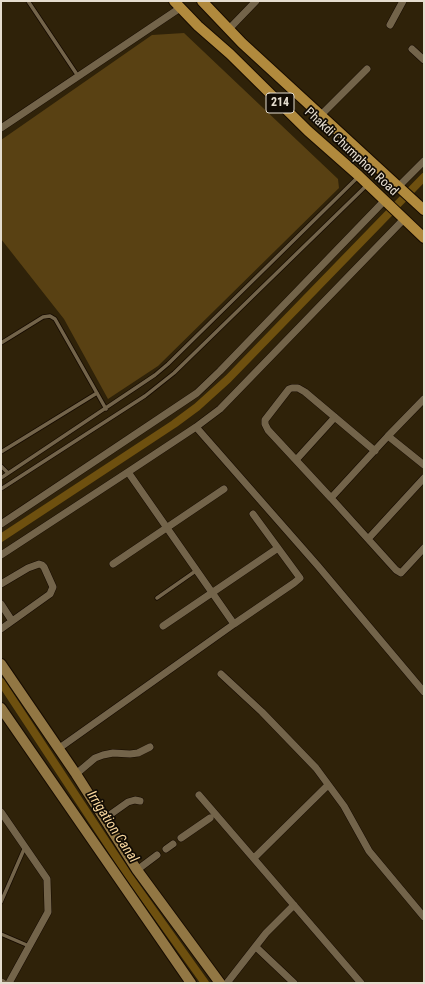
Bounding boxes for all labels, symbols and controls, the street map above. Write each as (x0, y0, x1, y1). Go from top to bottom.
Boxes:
road number: 214 (266, 93, 294, 113)
street label: Phakdi Chumphon Road (301, 105, 401, 199)
water label: Irrigation Canal (83, 788, 141, 866)

